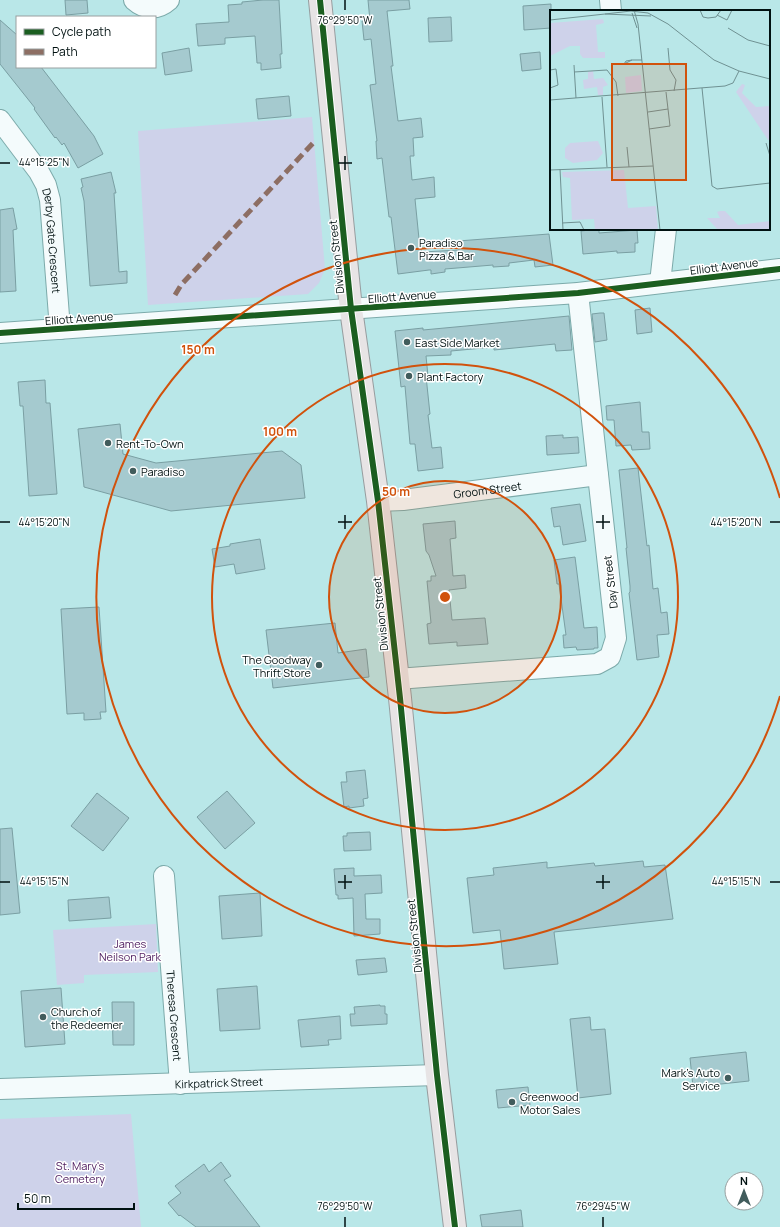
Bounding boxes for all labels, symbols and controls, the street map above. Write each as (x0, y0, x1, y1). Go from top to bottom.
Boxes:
inset map (550, 10, 770, 230)
text: 76°29'50"W (318, 13, 373, 27)
legend (16, 16, 156, 68)
text: Cycle path (52, 23, 111, 40)
text: Path (52, 43, 78, 60)
text: 44°15'25"N (19, 155, 69, 169)
street label: Derby Gate Crescent (40, 186, 65, 294)
street label: Division Street (325, 219, 347, 295)
place label: Paradiso Pizza & Bar (419, 235, 474, 263)
marker: Paradiso Pizza & Bar (406, 243, 416, 253)
street label: Elliott Avenue (689, 254, 759, 278)
street label: Elliott Avenue (367, 286, 437, 306)
street label: Elliott Avenue (44, 308, 114, 328)
place label: East Side Market (415, 335, 500, 350)
marker: East Side Market (402, 337, 412, 347)
text: 150 m (181, 341, 215, 358)
place label: Plant Factory (417, 369, 484, 384)
marker: Plant Factory (404, 371, 414, 381)
text: 100 m (263, 423, 297, 440)
place label: Rent-To-Own (116, 436, 184, 451)
marker: Rent-To-Own (103, 438, 113, 448)
place label: Paradiso (141, 464, 185, 479)
marker: Paradiso (128, 466, 138, 476)
street label: Groom Street (452, 477, 522, 501)
text: 50 m (382, 483, 410, 500)
text: 44°15'20"N (19, 515, 70, 529)
text: 44°15'20"N (711, 515, 762, 529)
street label: Day Street (599, 555, 621, 609)
street label: Division Street (369, 576, 391, 652)
centre of rings (438, 590, 452, 604)
place label: The Goodway Thrift Store (242, 652, 312, 680)
marker: The Goodway Thrift Store (314, 660, 324, 670)
text: 44°15'15"N (20, 874, 68, 888)
text: 44°15'15"N (712, 874, 760, 888)
street label: Division Street (403, 898, 425, 974)
park label: James Neilson Park (99, 936, 162, 964)
street label: Theresa Crescent (164, 970, 186, 1062)
place label: Church of the Redeemer (51, 1004, 123, 1032)
marker: Church of the Redeemer (38, 1012, 48, 1022)
place label: Mark's Auto Service (661, 1065, 721, 1093)
street label: Kirkpatrick Street (175, 1073, 263, 1091)
marker: Mark's Auto Service (723, 1073, 733, 1083)
place label: Greenwood Motor Sales (520, 1089, 581, 1117)
marker: Greenwood Motor Sales (507, 1097, 517, 1107)
park label: St. Mary's Cemetery (55, 1158, 105, 1186)
north arrow (724, 1171, 764, 1211)
text: N (740, 1173, 748, 1188)
scale bar (18, 1185, 134, 1211)
text: 50 m (24, 1190, 51, 1207)
text: 76°29'50"W (318, 1199, 373, 1213)
text: 76°29'45"W (576, 1199, 630, 1213)

